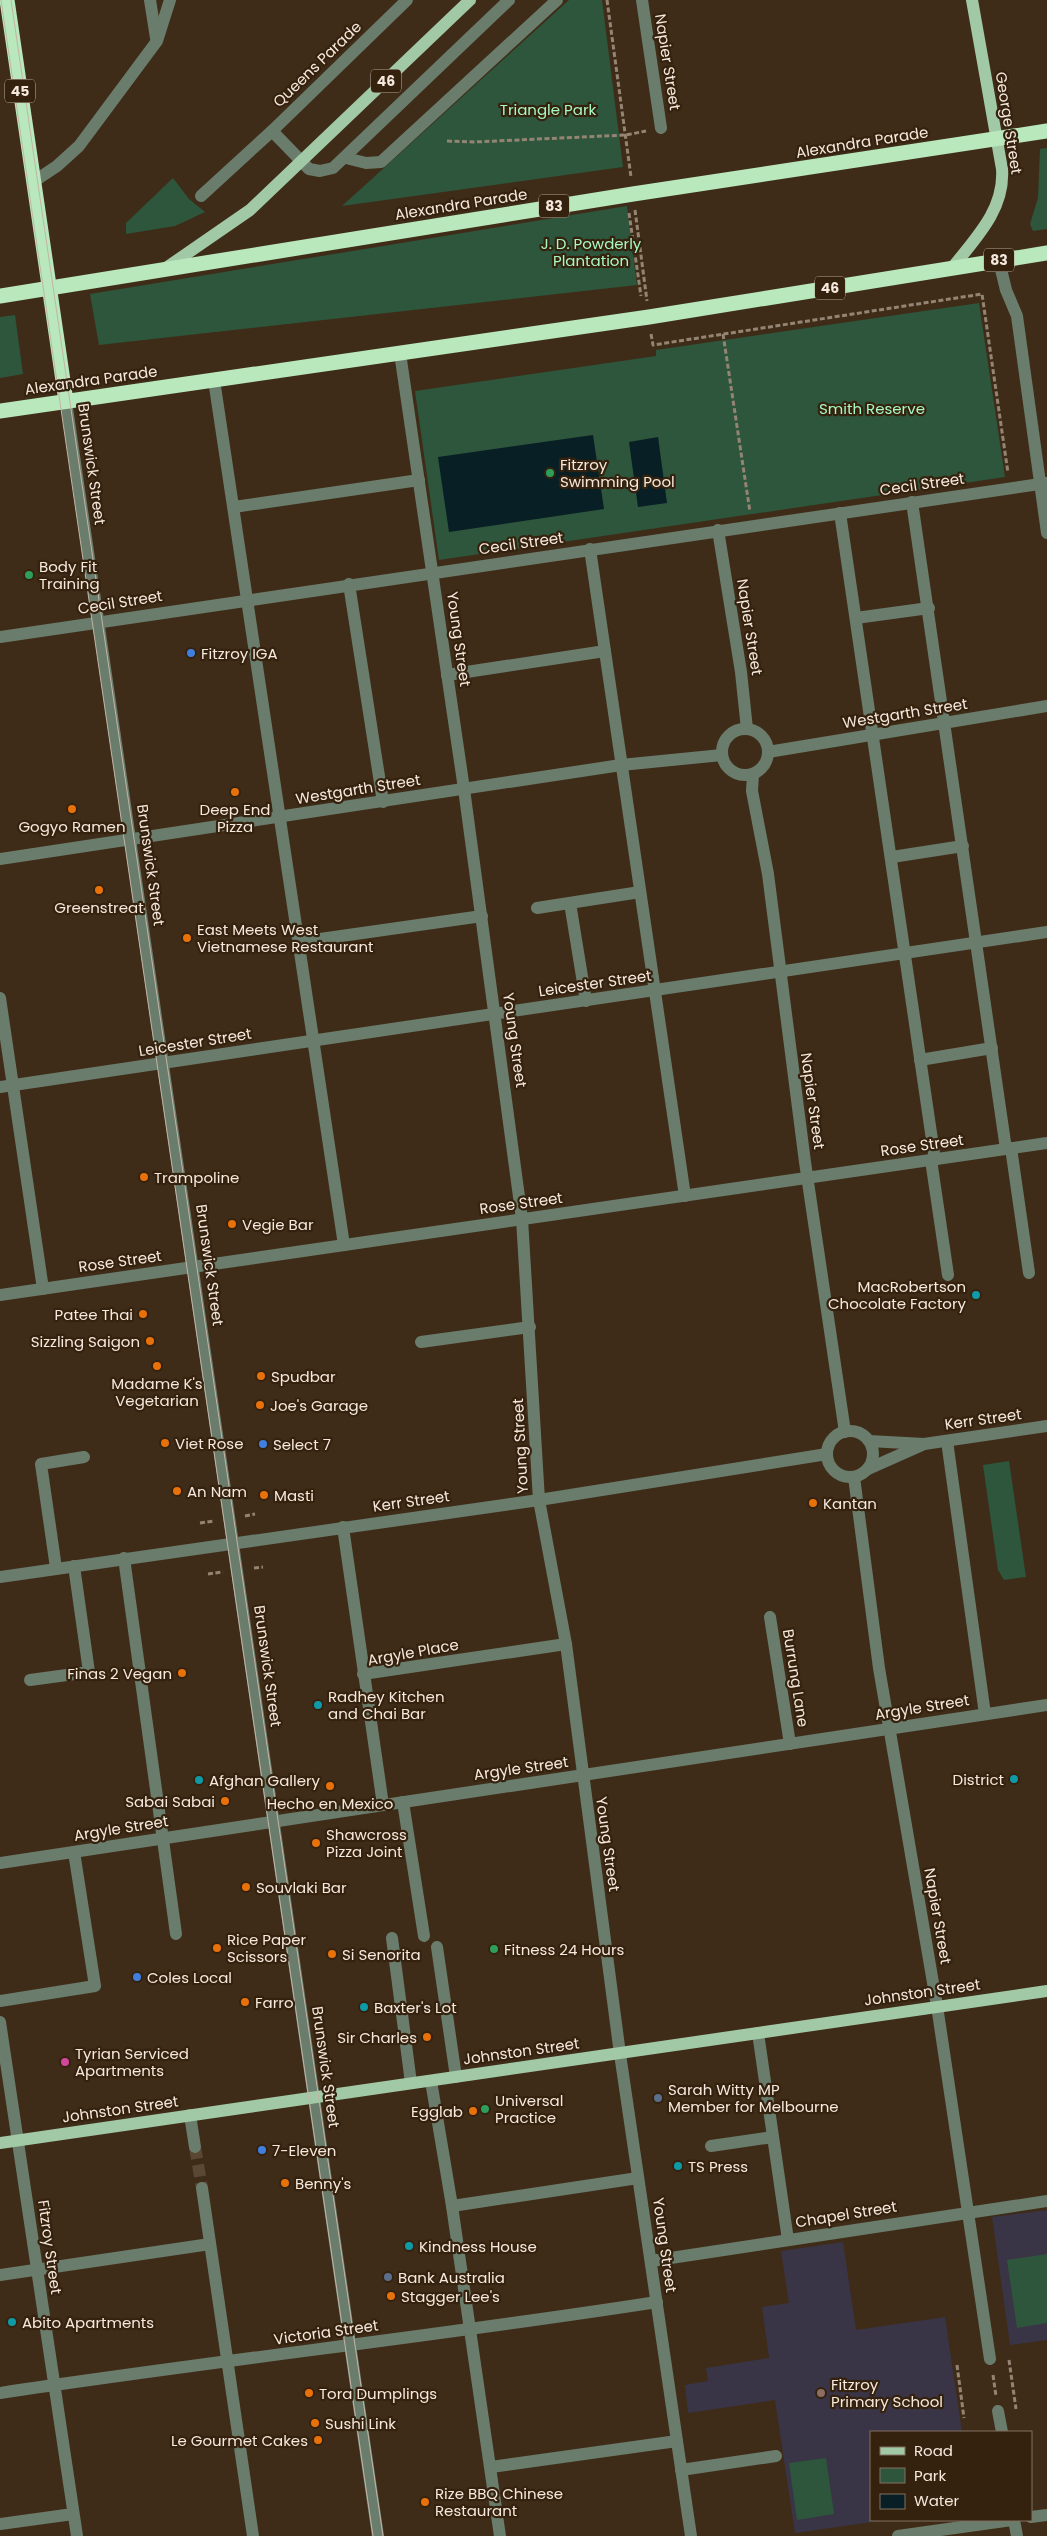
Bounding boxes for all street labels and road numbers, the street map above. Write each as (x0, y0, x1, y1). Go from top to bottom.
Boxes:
street label: Napier Street (650, 12, 686, 112)
street label: Queens Parade (268, 16, 366, 112)
road number: 46 (371, 70, 401, 92)
street label: George Street (991, 70, 1027, 176)
road number: 45 (5, 80, 35, 102)
street label: Alexandra Parade (794, 121, 930, 163)
street label: Alexandra Parade (393, 183, 529, 225)
road number: 83 (539, 195, 569, 218)
road number: 83 (984, 248, 1014, 272)
road number: 46 (815, 276, 845, 300)
street label: Alexandra Parade (23, 360, 159, 400)
street label: Brunswick Street (73, 402, 111, 526)
street label: Cecil Street (878, 468, 966, 500)
street label: Cecil Street (477, 527, 565, 559)
street label: Napier Street (732, 577, 768, 677)
street label: Cecil Street (76, 585, 164, 619)
street label: Young Street (442, 590, 476, 688)
street label: Westgarth Street (841, 693, 969, 733)
street label: Westgarth Street (294, 769, 422, 809)
street label: Brunswick Street (132, 803, 170, 927)
street label: Leicester Street (537, 965, 653, 1001)
street label: Young Street (498, 991, 532, 1089)
street label: Leicester Street (137, 1023, 253, 1061)
street label: Napier Street (796, 1051, 830, 1151)
street label: Rose Street (879, 1129, 965, 1161)
street label: Rose Street (478, 1187, 564, 1219)
street label: Brunswick Street (191, 1203, 229, 1327)
street label: Rose Street (77, 1245, 163, 1277)
street label: Young Street (507, 1398, 533, 1494)
street label: Kerr Street (943, 1403, 1023, 1435)
street label: Kerr Street (371, 1485, 451, 1517)
street label: Brunswick Street (249, 1604, 287, 1728)
street label: Burrung Lane (778, 1628, 814, 1728)
street label: Argyle Place (366, 1634, 460, 1670)
street label: Argyle Street (873, 1689, 971, 1725)
street label: Argyle Street (472, 1751, 570, 1785)
street label: Young Street (591, 1795, 625, 1893)
street label: Argyle Street (72, 1810, 170, 1846)
street label: Napier Street (919, 1866, 957, 1966)
street label: Johnston Street (863, 1973, 981, 2011)
street label: Brunswick Street (307, 2005, 345, 2129)
street label: Johnston Street (462, 2032, 580, 2070)
street label: Johnston Street (61, 2090, 179, 2128)
street label: Young Street (648, 2196, 682, 2294)
street label: Chapel Street (794, 2196, 898, 2232)
street label: Fitzroy Street (33, 2198, 67, 2296)
street label: Victoria Street (272, 2314, 380, 2350)

